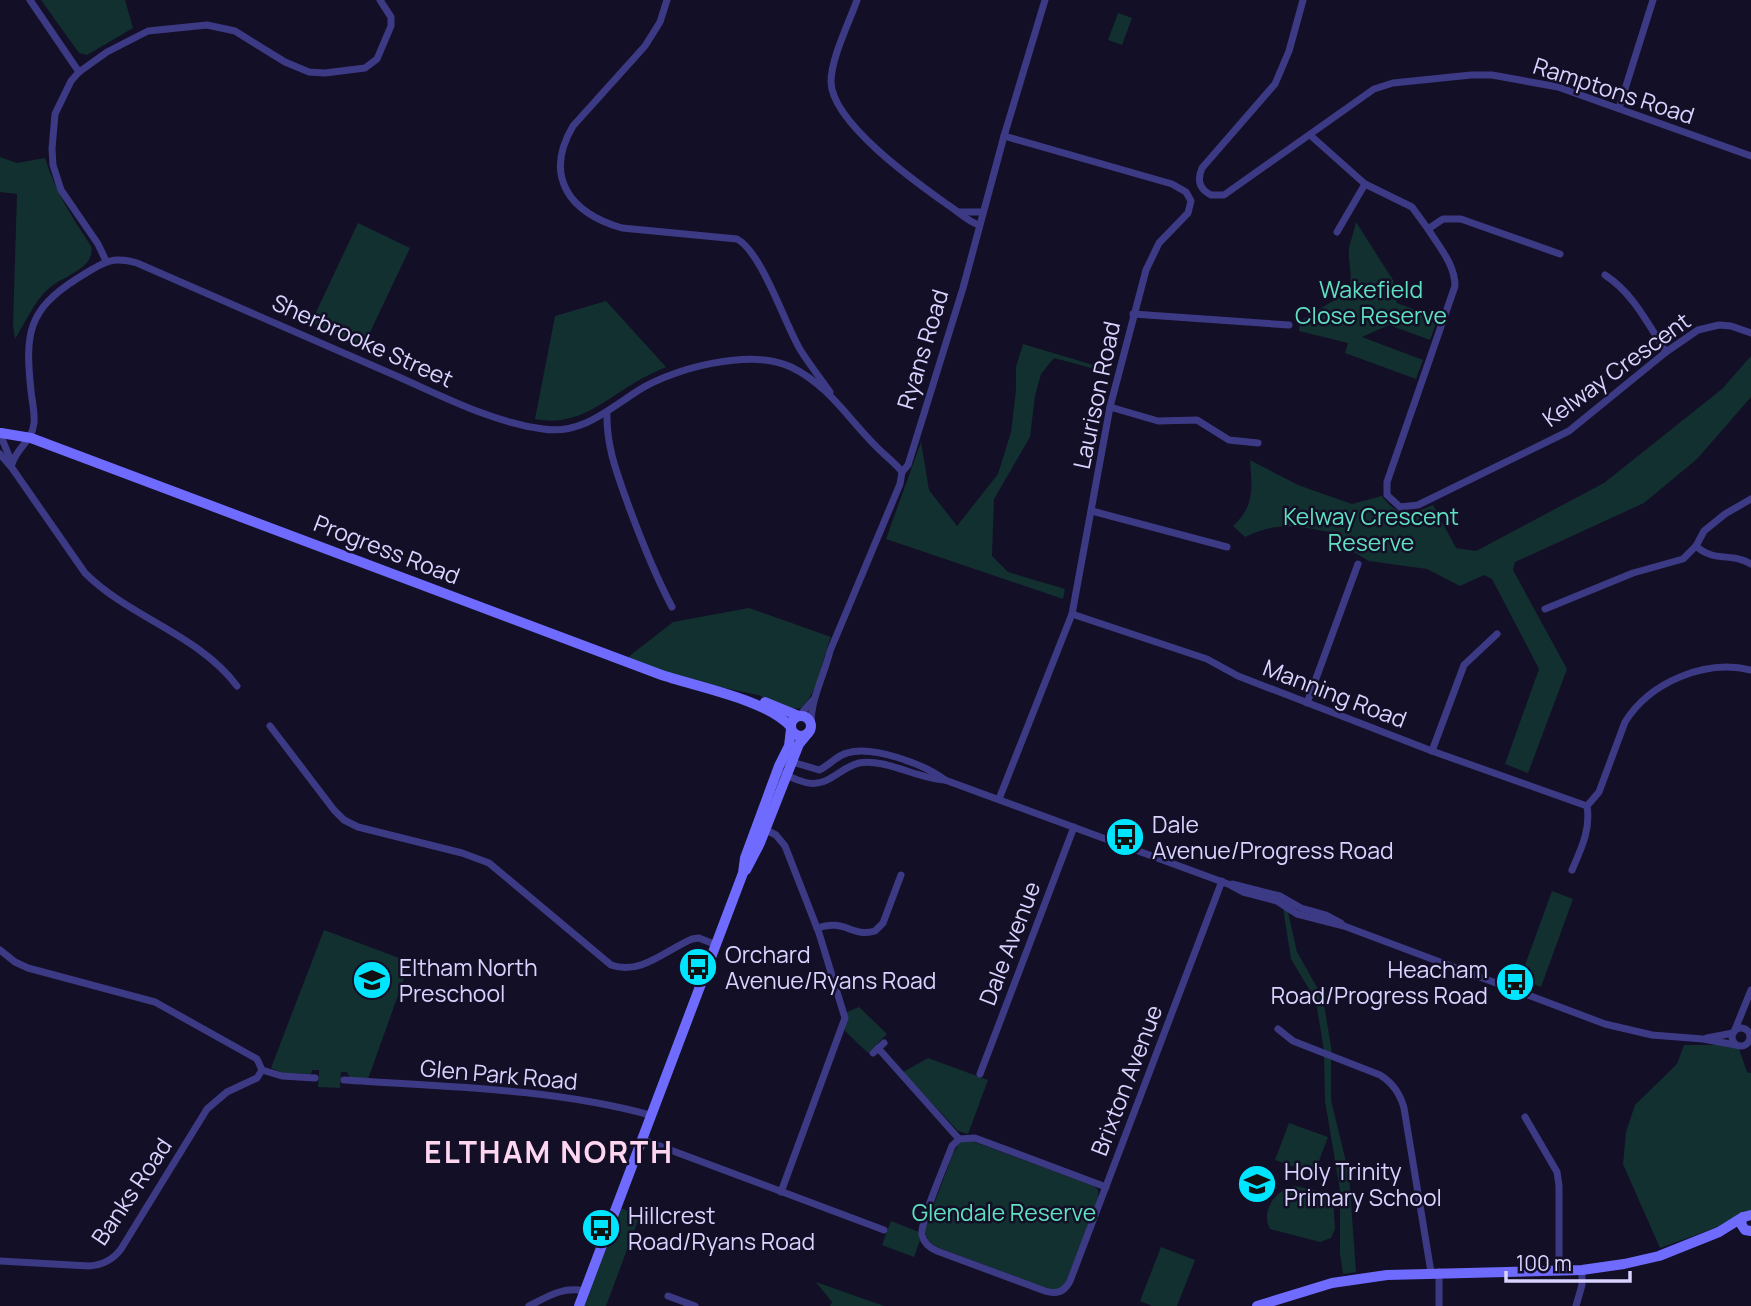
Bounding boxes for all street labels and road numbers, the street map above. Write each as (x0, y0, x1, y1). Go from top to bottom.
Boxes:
street label: Ramptons Road (1529, 49, 1699, 131)
street label: Ryans Road (889, 285, 955, 413)
street label: Sherbrooke Street (267, 286, 459, 394)
street label: Kelway Crescent (1536, 304, 1696, 434)
street label: Laurison Road (1065, 318, 1127, 472)
street label: Progress Road (309, 506, 465, 592)
street label: Manning Road (1259, 651, 1411, 735)
street label: Dale Avenue (971, 876, 1047, 1010)
street label: Brixton Avenue (1083, 1000, 1169, 1160)
street label: Glen Park Road (419, 1051, 579, 1097)
street label: Banks Road (83, 1131, 179, 1251)

